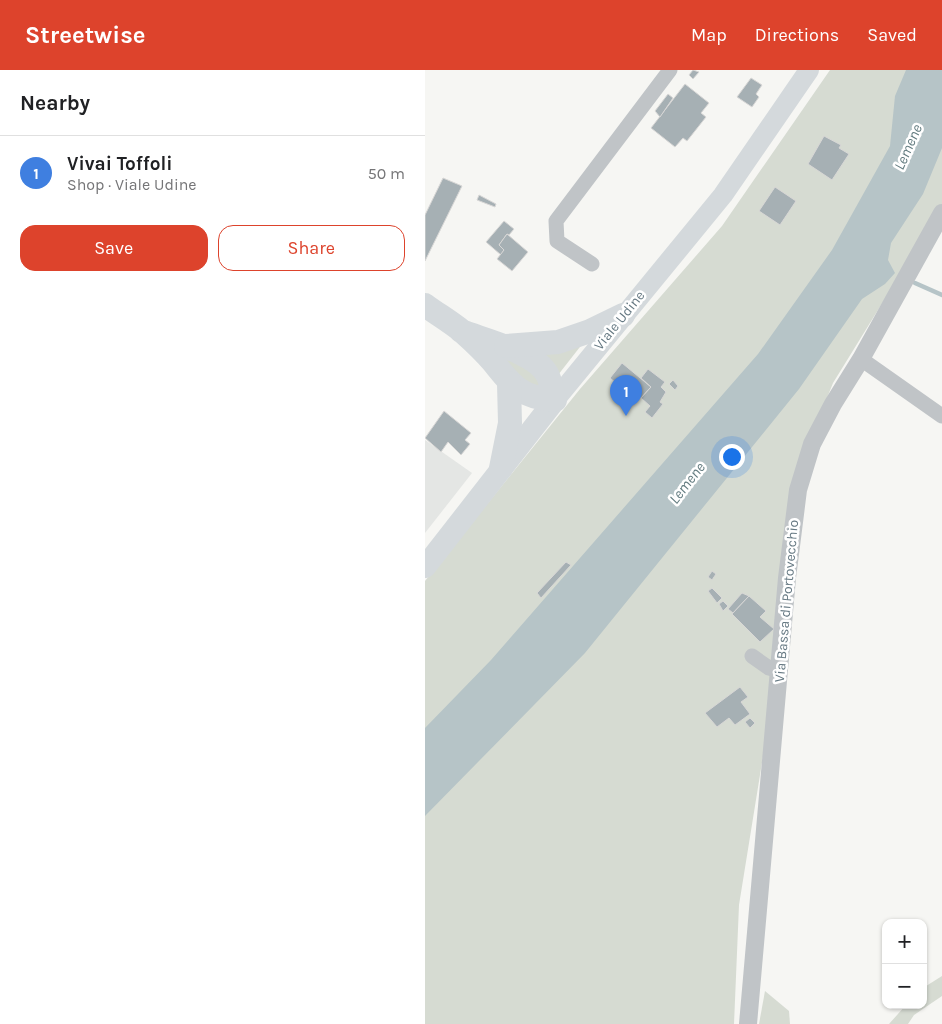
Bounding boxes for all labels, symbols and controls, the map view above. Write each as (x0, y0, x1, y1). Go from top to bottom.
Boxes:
text: Streetwise (25, 21, 146, 49)
text: Map (691, 24, 727, 46)
text: Directions (755, 24, 839, 46)
text: Saved (867, 24, 917, 46)
text: Nearby (20, 91, 90, 115)
water label: Lemene (890, 121, 926, 173)
text: Vivai Toffoli (67, 153, 173, 175)
text: 1 (33, 164, 39, 183)
text: 50 m (368, 164, 405, 183)
text: Shop · Viale Udine (67, 175, 197, 194)
button: Save (20, 225, 208, 271)
button: Share (218, 225, 405, 271)
street label: Viale Udine (590, 287, 648, 353)
pin: 1 (610, 375, 642, 416)
your location (719, 444, 745, 470)
water label: Lemene (665, 459, 709, 507)
street label: Via Bassa di Portovecchio (771, 519, 802, 683)
map controls (882, 919, 927, 1009)
button: + (882, 919, 927, 964)
button: − (882, 964, 927, 1009)

